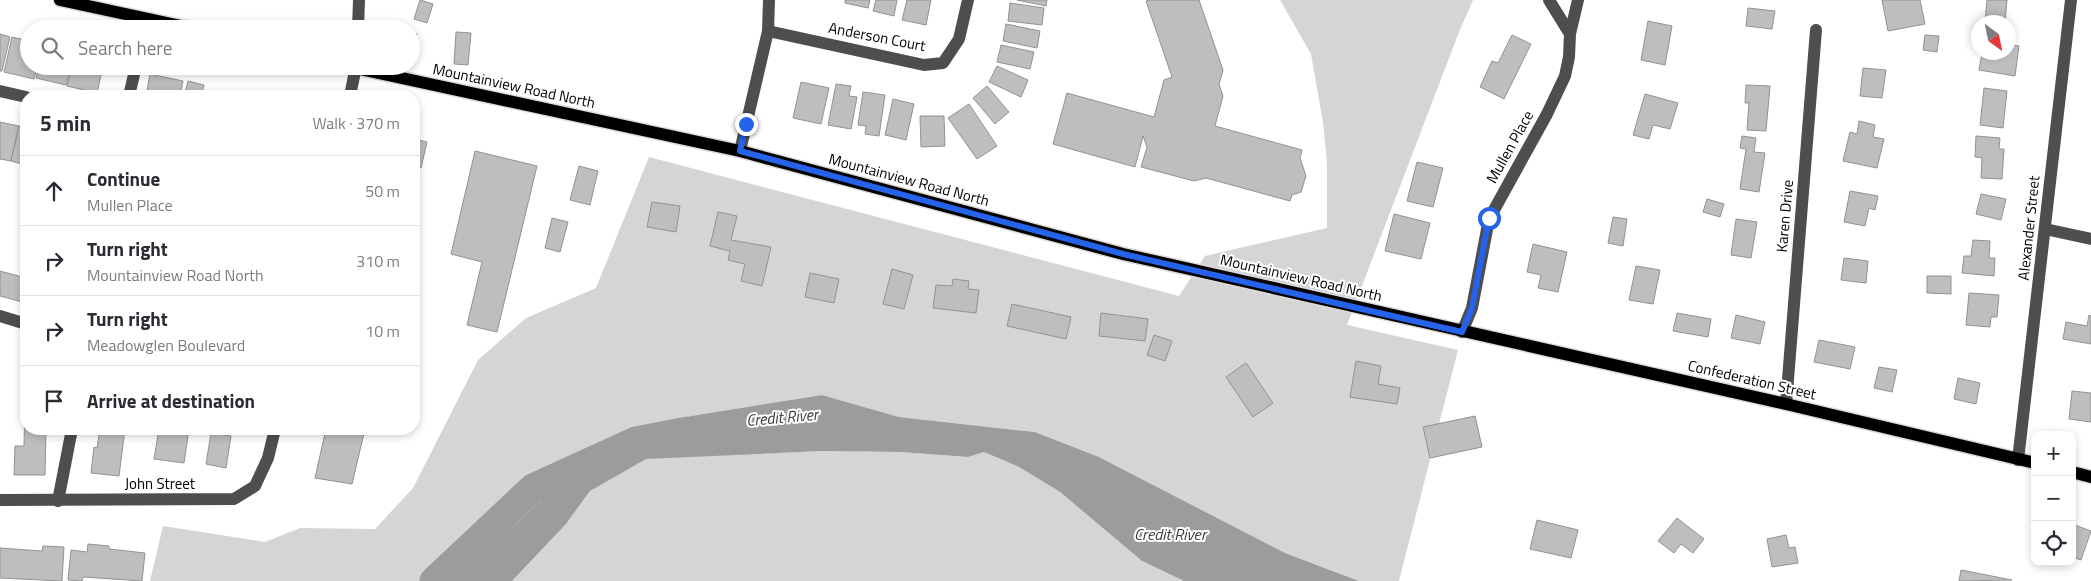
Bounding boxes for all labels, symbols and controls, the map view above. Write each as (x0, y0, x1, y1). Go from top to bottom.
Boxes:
north arrow (1971, 15, 2016, 60)
street label: Anderson Court (827, 16, 928, 57)
search box (20, 20, 420, 75)
text: Search here (78, 33, 172, 62)
icon: search (38, 34, 66, 62)
street label: Mountainview Road North (431, 57, 597, 114)
street label: Mullen Place (1480, 106, 1539, 187)
text: 5 min (40, 107, 91, 139)
text: Walk · 370 m (312, 111, 400, 135)
route end (735, 113, 758, 136)
street label: Mountainview Road North (826, 147, 992, 212)
text: Continue (87, 164, 160, 193)
street label: Alexander Street (2012, 174, 2045, 281)
icon: ahead (40, 177, 68, 205)
text: 50 m (365, 179, 400, 203)
street label: Karen Drive (1770, 179, 1799, 253)
text: Mullen Place (87, 193, 173, 217)
route start (1478, 207, 1501, 230)
text: Turn right (87, 234, 168, 263)
icon: right (40, 247, 68, 275)
street label: Mountainview Road North (1218, 248, 1384, 307)
text: 310 m (356, 249, 400, 273)
text: Mountainview Road North (87, 263, 264, 287)
text: Turn right (87, 304, 168, 333)
icon: right (40, 317, 68, 345)
text: 10 m (365, 319, 400, 343)
text: Meadowglen Boulevard (87, 333, 245, 357)
street label: Confederation Street (1686, 354, 1819, 406)
text: Arrive at destination (87, 386, 255, 415)
icon: arrive (40, 387, 68, 415)
water label: Credit River (745, 402, 821, 432)
map controls (2031, 431, 2076, 566)
button: + (2031, 431, 2076, 476)
street label: John Street (125, 472, 196, 495)
button: − (2031, 476, 2076, 521)
button: locate (2031, 521, 2076, 566)
water label: Credit River (1134, 522, 1208, 546)

